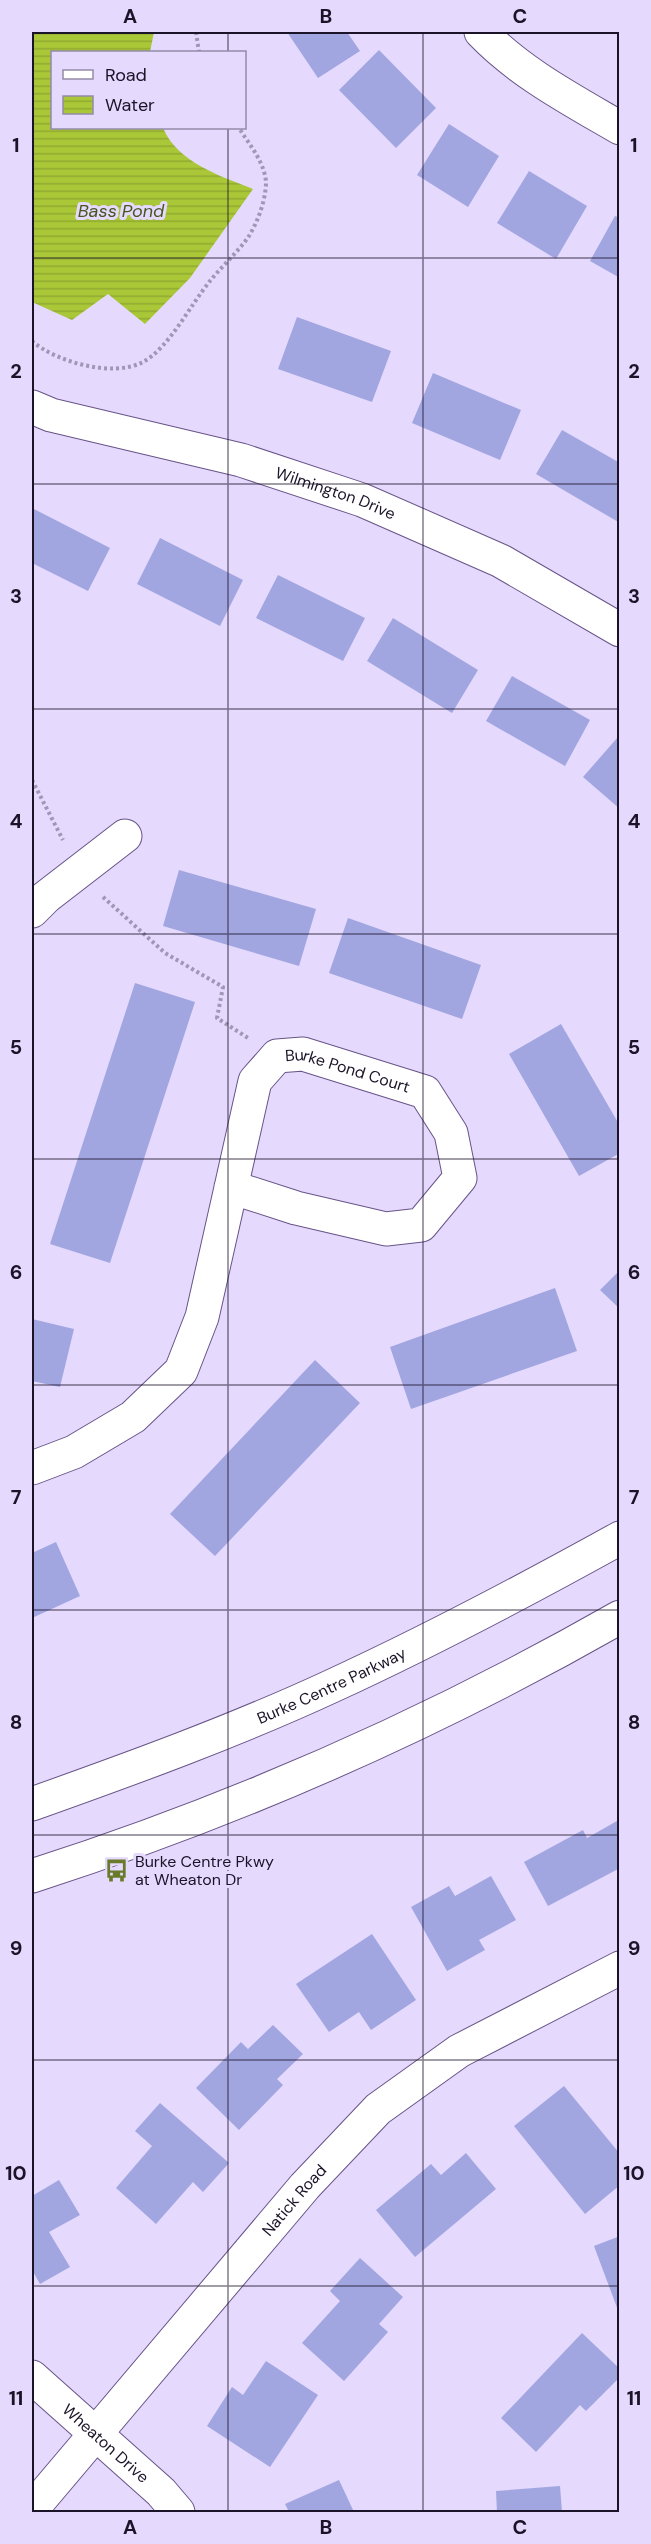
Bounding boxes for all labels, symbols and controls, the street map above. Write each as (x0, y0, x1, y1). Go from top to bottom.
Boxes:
text: A (123, 3, 137, 29)
text: B (320, 3, 332, 29)
text: C (513, 3, 527, 29)
legend (51, 51, 246, 129)
text: Road (105, 63, 147, 87)
text: Water (105, 93, 155, 117)
text: 1 (12, 132, 20, 158)
text: 1 (630, 132, 638, 158)
water label: Bass Pond (78, 199, 165, 223)
text: 2 (10, 358, 22, 384)
text: 2 (628, 358, 640, 384)
street label: Wilmington Drive (273, 462, 399, 524)
text: 3 (10, 583, 22, 609)
text: 3 (628, 583, 640, 609)
text: 4 (10, 808, 23, 834)
text: 4 (628, 808, 641, 834)
text: 5 (10, 1034, 22, 1060)
text: 5 (628, 1034, 640, 1060)
street label: Burke Pond Court (284, 1043, 413, 1097)
text: 6 (10, 1259, 22, 1285)
text: 6 (628, 1259, 640, 1285)
text: 7 (11, 1484, 22, 1510)
text: 7 (629, 1484, 640, 1510)
street label: Burke Centre Parkway (254, 1642, 409, 1728)
text: 8 (10, 1709, 22, 1735)
text: 8 (628, 1709, 640, 1735)
place label: Burke Centre Pkwy at Wheaton Dr (135, 1851, 274, 1890)
bus stop icon: Burke Centre Pkwy at Wheaton Dr (104, 1857, 130, 1883)
text: 9 (10, 1935, 22, 1961)
text: 9 (628, 1935, 640, 1961)
text: 10 (5, 2160, 27, 2186)
street label: Natick Road (257, 2160, 331, 2240)
text: 10 (623, 2160, 645, 2186)
text: 11 (9, 2385, 23, 2411)
text: 11 (627, 2385, 641, 2411)
street label: Wheaton Drive (58, 2399, 154, 2487)
text: A (123, 2514, 137, 2540)
text: B (320, 2514, 332, 2540)
text: C (513, 2514, 527, 2540)

